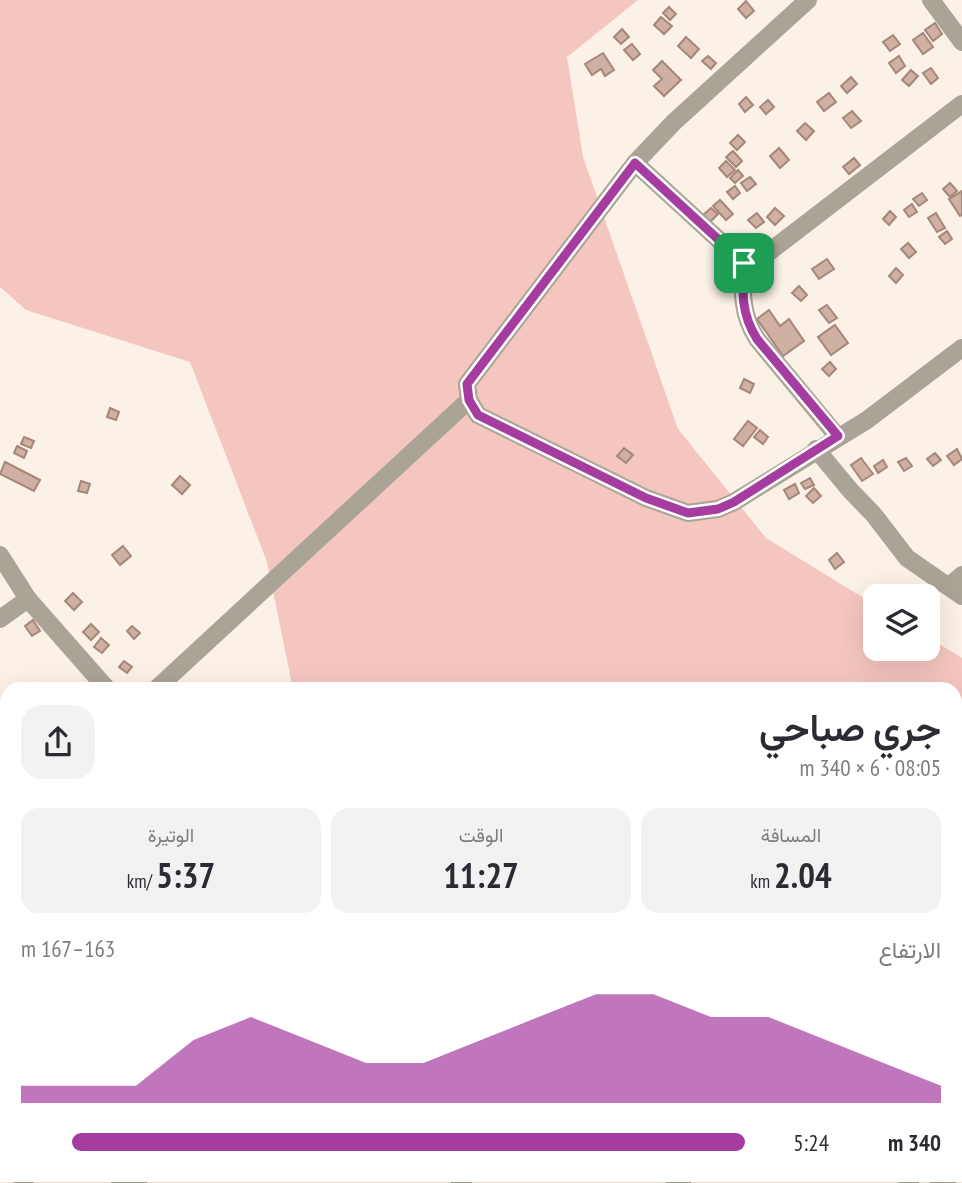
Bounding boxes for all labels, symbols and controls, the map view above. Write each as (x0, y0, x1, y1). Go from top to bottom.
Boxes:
pin (714, 233, 774, 293)
icon: arrive (725, 244, 763, 282)
map controls (863, 584, 940, 661)
button: layers (863, 584, 940, 661)
text: جري صباحي (759, 702, 941, 751)
button: share (21, 705, 95, 779)
text: 08:05 · 6 × 340 m (800, 753, 941, 782)
text: الوتيرة (148, 823, 194, 847)
text: الوقت (459, 823, 503, 847)
text: المسافة (761, 823, 821, 847)
text: 5:37 (156, 852, 215, 898)
text: 11:27 (443, 852, 519, 898)
text: 2.04 (774, 852, 832, 898)
text: /km (127, 869, 156, 893)
text: km (750, 869, 774, 893)
text: 163–167 m (21, 934, 115, 963)
text: الارتفاع (879, 935, 941, 964)
text: 5:24 (793, 1128, 829, 1157)
text: 340 m (888, 1128, 941, 1157)

